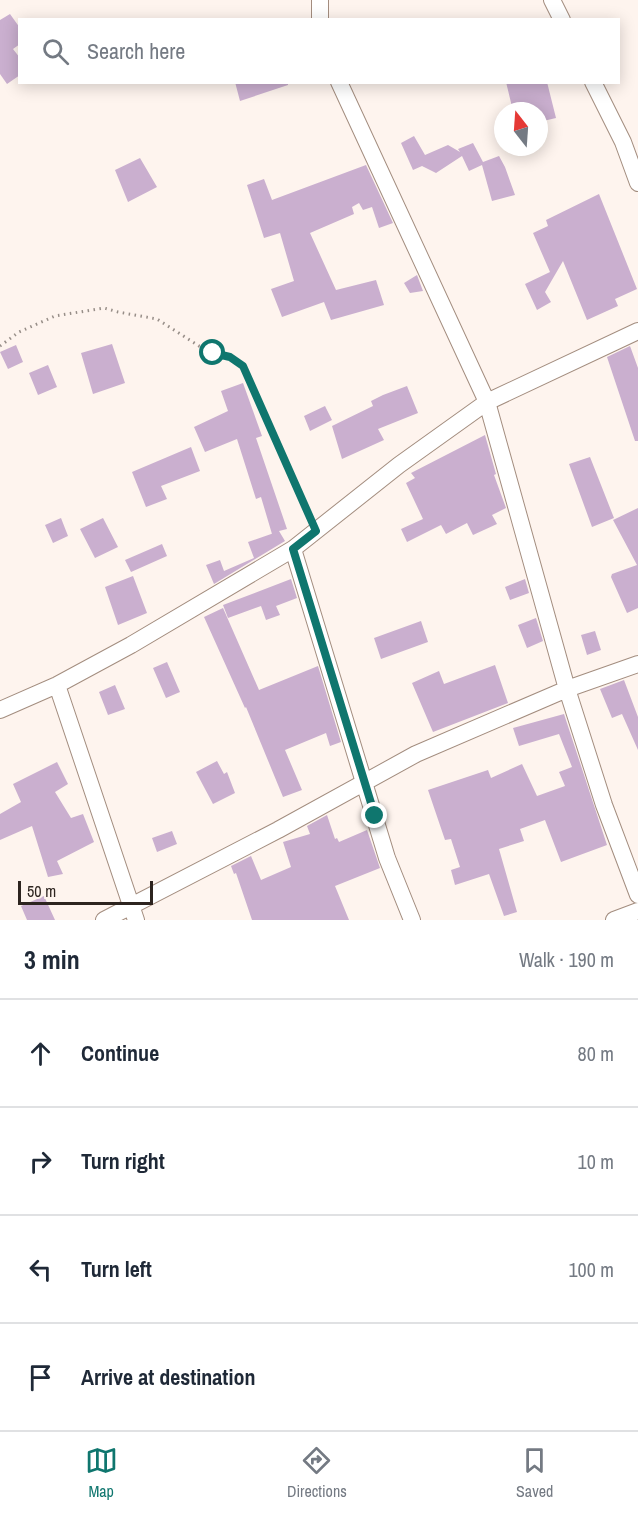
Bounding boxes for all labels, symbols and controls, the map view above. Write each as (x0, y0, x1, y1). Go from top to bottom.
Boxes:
search box (18, 18, 620, 84)
icon: search (39, 35, 72, 68)
text: Search here (87, 36, 185, 66)
north arrow (494, 102, 548, 156)
route start (199, 339, 225, 365)
route end (361, 802, 387, 828)
scale bar (18, 878, 153, 906)
text: 50 m (27, 880, 56, 902)
text: 3 min (24, 942, 80, 977)
text: Walk · 190 m (519, 946, 614, 973)
icon: ahead (24, 1037, 57, 1070)
text: Continue (81, 1038, 159, 1068)
text: 80 m (578, 1040, 614, 1067)
icon: right (24, 1145, 57, 1178)
text: Turn right (81, 1146, 165, 1176)
text: 10 m (578, 1148, 614, 1175)
icon: left (24, 1253, 57, 1286)
text: Turn left (81, 1254, 152, 1284)
text: 100 m (568, 1256, 614, 1283)
icon: arrive (24, 1361, 57, 1394)
text: Arrive at destination (81, 1362, 255, 1392)
tab: Map (85, 1444, 118, 1502)
tab: Directions (287, 1444, 347, 1502)
tab: Saved (516, 1444, 553, 1502)

